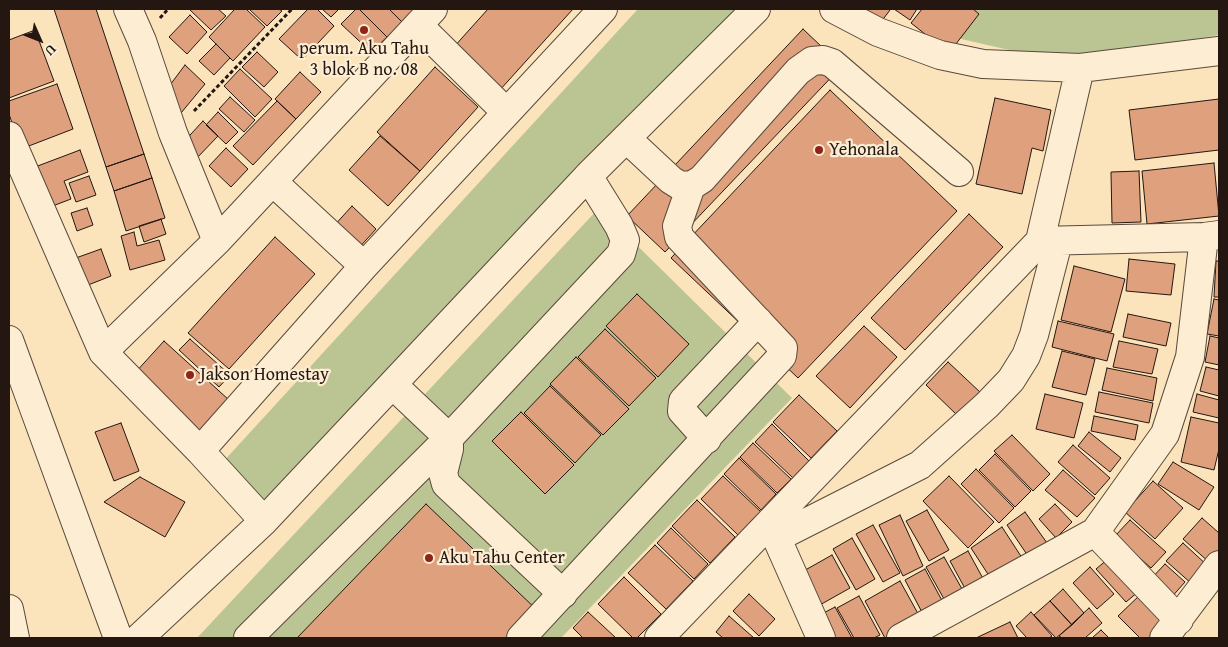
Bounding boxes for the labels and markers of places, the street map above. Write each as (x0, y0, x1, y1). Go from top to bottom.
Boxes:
marker: perum. Aku Tahu 3 blok B no. 08 (358, 24, 370, 36)
place label: perum. Aku Tahu 3 blok B no. 08 (299, 38, 429, 80)
place label: Yehonala (829, 139, 899, 161)
marker: Yehonala (813, 144, 825, 156)
place label: Jakson Homestay (200, 364, 329, 386)
marker: Jakson Homestay (184, 369, 196, 381)
place label: Aku Tahu Center (439, 547, 565, 569)
marker: Aku Tahu Center (423, 552, 435, 564)

